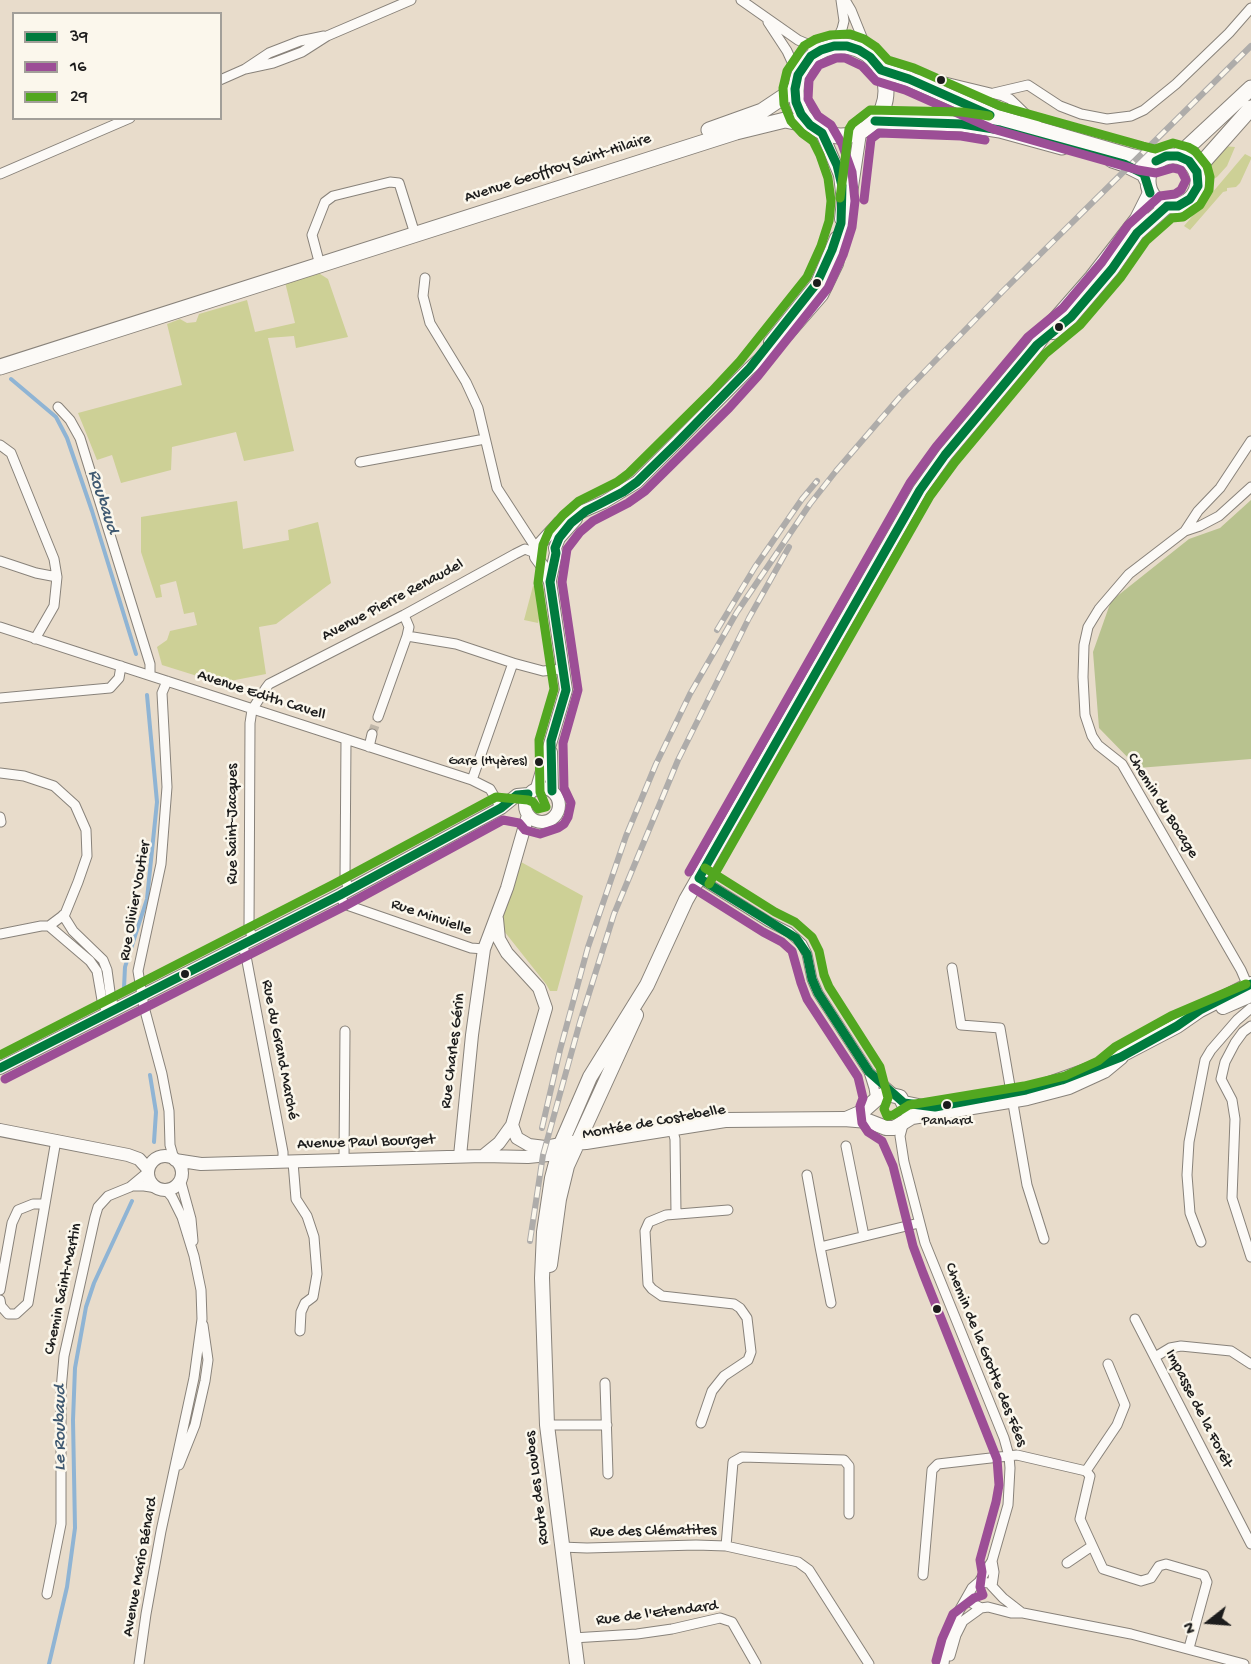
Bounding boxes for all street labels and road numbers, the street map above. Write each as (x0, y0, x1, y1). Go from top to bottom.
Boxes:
street label: Avenue Geoffroy Saint-Hilaire (462, 130, 654, 208)
street label: Avenue Pierre Renaudel (319, 556, 467, 646)
street label: Avenue Edith Cavell (195, 666, 327, 726)
street label: Chemin du Bocage (1122, 750, 1202, 862)
street label: Rue Saint-Jacques (224, 764, 244, 884)
street label: Rue Olivier Voutier (116, 840, 156, 962)
street label: Rue Minvielle (388, 895, 474, 941)
street label: Rue du Grand Marché (256, 978, 302, 1122)
street label: Rue Charles Gérin (437, 992, 471, 1110)
street label: Montée de Costebelle (581, 1101, 727, 1145)
street label: Avenue Paul Bourget (297, 1131, 435, 1155)
street label: Chemin Saint-Martin (41, 1222, 87, 1356)
street label: Chemin de la Grotte des Fées (939, 1260, 1031, 1450)
street label: Impasse de la Forêt (1160, 1347, 1236, 1471)
street label: Route des Loubes (522, 1430, 554, 1546)
street label: Avenue Mario Bénard (119, 1496, 163, 1638)
street label: Rue des Clématites (590, 1521, 716, 1543)
street label: Rue de l'Etendard (595, 1597, 719, 1631)

